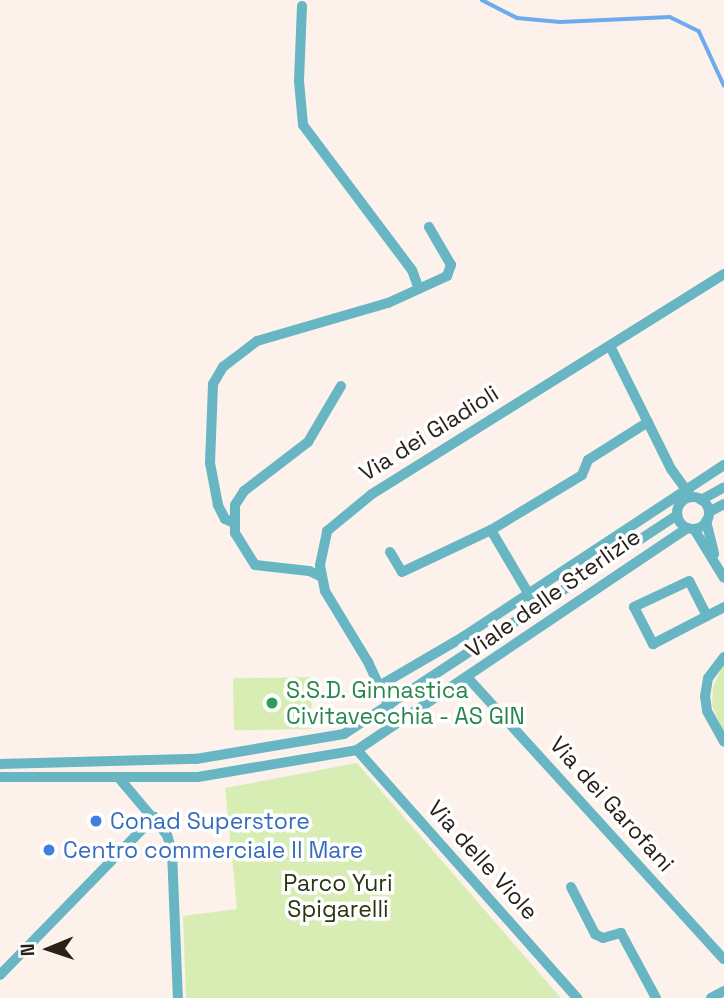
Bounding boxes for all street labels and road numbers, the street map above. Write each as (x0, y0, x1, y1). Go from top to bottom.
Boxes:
street label: Via dei Gladioli (354, 379, 504, 487)
street label: Viale delle Sterlizie (460, 522, 646, 664)
street label: Via dei Garofani (544, 731, 680, 877)
street label: Via delle Viole (422, 794, 544, 926)

